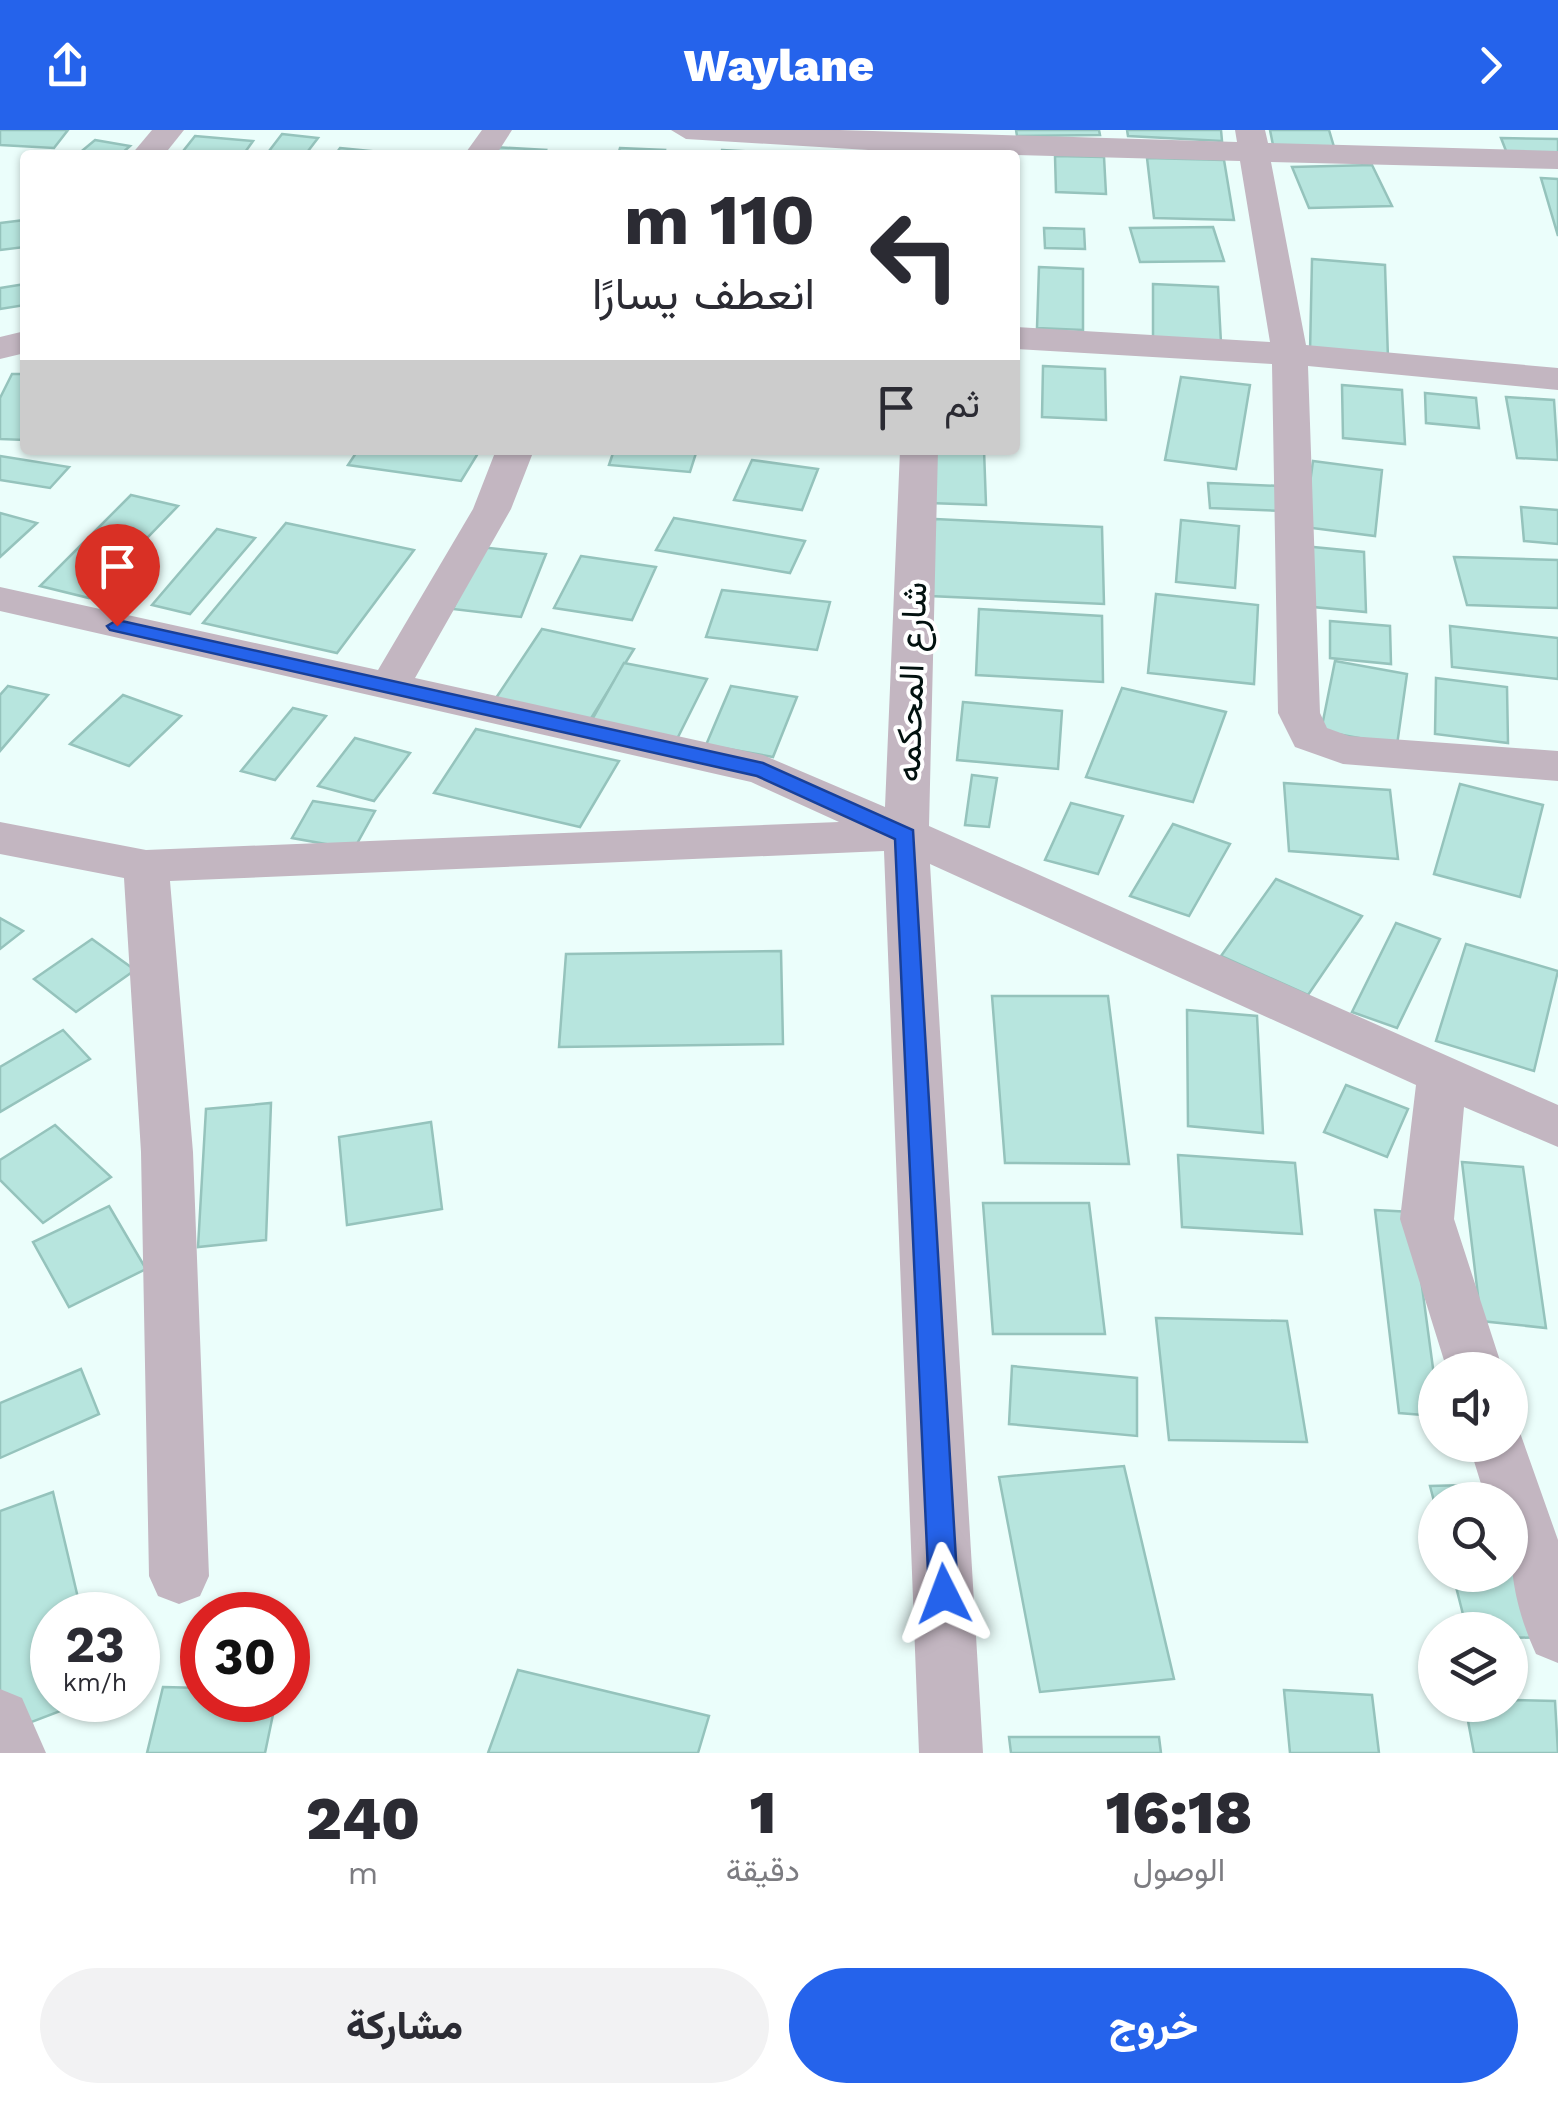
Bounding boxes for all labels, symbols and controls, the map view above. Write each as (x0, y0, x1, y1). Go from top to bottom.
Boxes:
icon: share (40, 38, 95, 93)
icon: forward (1463, 38, 1518, 93)
text: Waylane (684, 39, 874, 92)
text: 110 m (624, 179, 815, 261)
icon: left (850, 190, 980, 320)
text: انعطف يسارًا (592, 267, 815, 320)
icon: arrive (869, 380, 924, 435)
text: ثم (944, 382, 980, 426)
pin (75, 524, 160, 627)
icon: arrive (90, 539, 145, 594)
street label: شارع المحكمه (887, 581, 938, 783)
map controls (1418, 1352, 1528, 1722)
button: sound (1418, 1352, 1528, 1462)
button: search (1418, 1482, 1528, 1592)
position arrow (892, 1542, 996, 1646)
speed limit sign: 30 (180, 1592, 310, 1722)
button: layers (1418, 1612, 1528, 1722)
text: 23 (65, 1615, 125, 1674)
text: km/h (63, 1668, 127, 1697)
text: 1 (749, 1777, 776, 1848)
text: 16:18 (1106, 1777, 1252, 1848)
text: 240 (306, 1783, 420, 1854)
text: دقيقة (726, 1851, 800, 1889)
text: الوصول (1133, 1851, 1225, 1889)
text: m (348, 1854, 378, 1892)
button: مشاركة (40, 1968, 769, 2083)
button: خروج (789, 1968, 1518, 2083)

